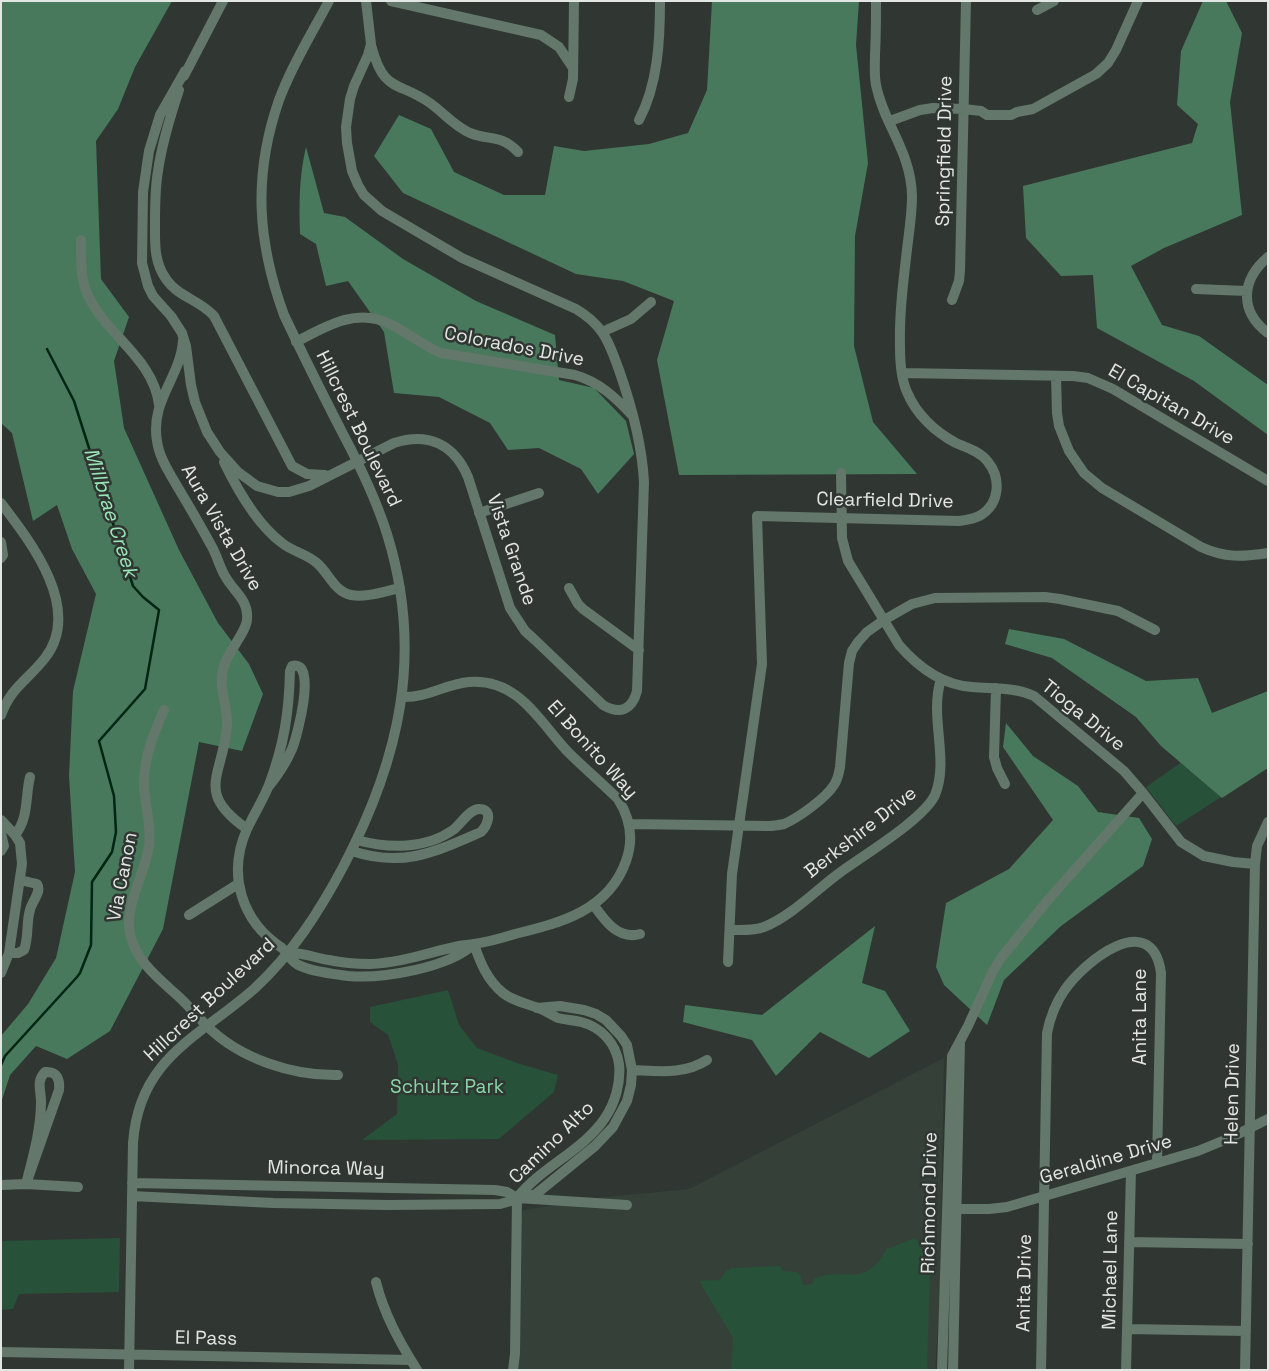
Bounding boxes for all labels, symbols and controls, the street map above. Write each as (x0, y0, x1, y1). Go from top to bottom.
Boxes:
street label: Springfield Drive (932, 75, 958, 227)
street label: Colorados Drive (442, 322, 586, 372)
street label: Hillcrest Boulevard (310, 347, 406, 511)
street label: El Capitan Drive (1104, 360, 1238, 450)
water label: Millbrae Creek (78, 445, 142, 581)
street label: Aura Vista Drive (176, 461, 266, 595)
street label: Clearfield Drive (816, 488, 954, 514)
street label: Vista Grande (481, 491, 541, 609)
street label: Tioga Drive (1037, 675, 1129, 757)
street label: El Bonito Way (542, 696, 642, 804)
street label: Berkshire Drive (801, 782, 921, 884)
street label: Via Canon (103, 830, 143, 924)
street label: Hillcrest Boulevard (140, 933, 280, 1067)
street label: Anita Lane (1130, 969, 1152, 1065)
street label: Helen Drive (1221, 1043, 1245, 1145)
park label: Schultz Park (390, 1077, 504, 1099)
street label: Camino Alto (505, 1097, 599, 1189)
street label: Geraldine Drive (1037, 1130, 1175, 1190)
street label: Richmond Drive (917, 1132, 943, 1274)
street label: Minorca Way (267, 1157, 385, 1181)
street label: Michael Lane (1099, 1210, 1123, 1330)
street label: Anita Drive (1013, 1234, 1037, 1332)
street label: El Pass (175, 1327, 237, 1351)

